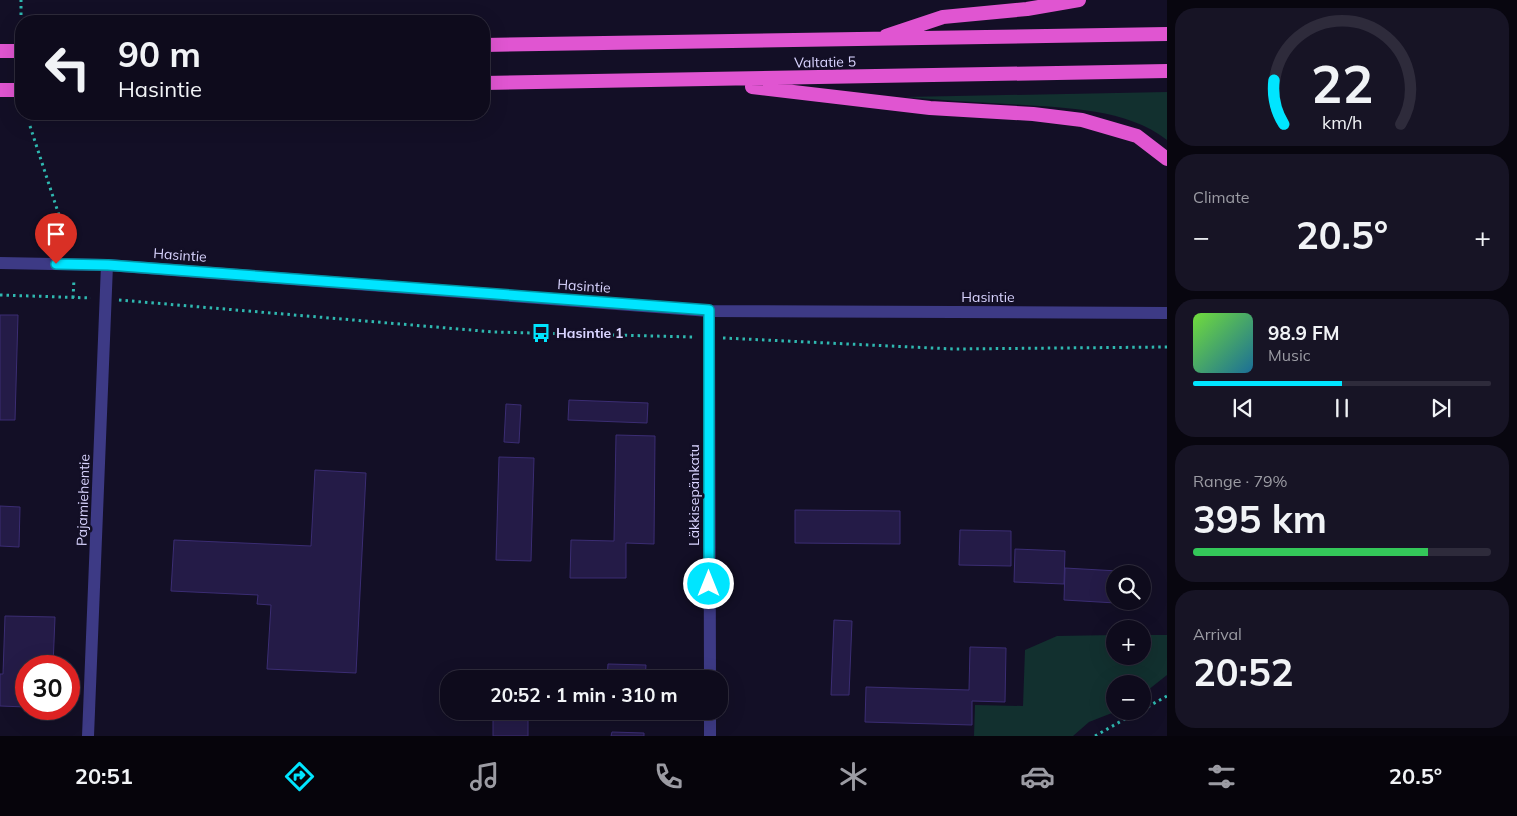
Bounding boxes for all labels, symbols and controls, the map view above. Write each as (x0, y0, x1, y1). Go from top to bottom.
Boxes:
text: 90 m (118, 32, 201, 76)
icon: left (35, 35, 100, 100)
text: 22 (1311, 51, 1373, 116)
street label: Valtatie 5 (794, 52, 856, 72)
text: Hasintie (118, 75, 202, 103)
text: km/h (1322, 111, 1362, 133)
text: Climate (1193, 187, 1249, 207)
text: 20.5° (1296, 211, 1388, 259)
pin (35, 213, 77, 264)
text: − (1193, 219, 1210, 254)
text: + (1474, 219, 1491, 254)
icon: arrive (42, 220, 70, 248)
street label: Hasintie (153, 244, 207, 266)
street label: Hasintie (557, 275, 611, 297)
street label: Hasintie (961, 288, 1015, 306)
text: 98.9 FM (1268, 321, 1340, 345)
bus stop icon: Hasintie 1 (530, 322, 552, 344)
place label: Hasintie 1 (556, 324, 624, 342)
text: Music (1268, 345, 1311, 365)
icon: previous (1229, 394, 1257, 422)
icon: pause (1328, 394, 1356, 422)
icon: next (1427, 394, 1455, 422)
street label: Läkkisepänkatu (685, 444, 703, 546)
street label: Pajamiehentie (72, 454, 94, 546)
text: Range · 79% (1193, 471, 1288, 491)
text: 395 km (1193, 495, 1327, 543)
position arrow (682, 557, 734, 609)
map controls (1106, 565, 1151, 720)
button: search (1106, 565, 1151, 610)
button: + (1106, 620, 1151, 665)
text: Arrival (1193, 624, 1242, 644)
text: 20:52 (1193, 648, 1294, 696)
speed limit sign: 30 (15, 655, 80, 720)
button: − (1106, 675, 1151, 720)
text: 20:52 · 1 min · 310 m (490, 683, 678, 707)
icon: directions (282, 759, 317, 794)
icon: music (467, 759, 502, 794)
icon: phone (651, 759, 686, 794)
icon: climate (836, 759, 871, 794)
icon: car (1020, 759, 1055, 794)
icon: filters (1204, 759, 1239, 794)
text: 20:51 (75, 762, 133, 790)
text: 20.5° (1389, 762, 1442, 790)

